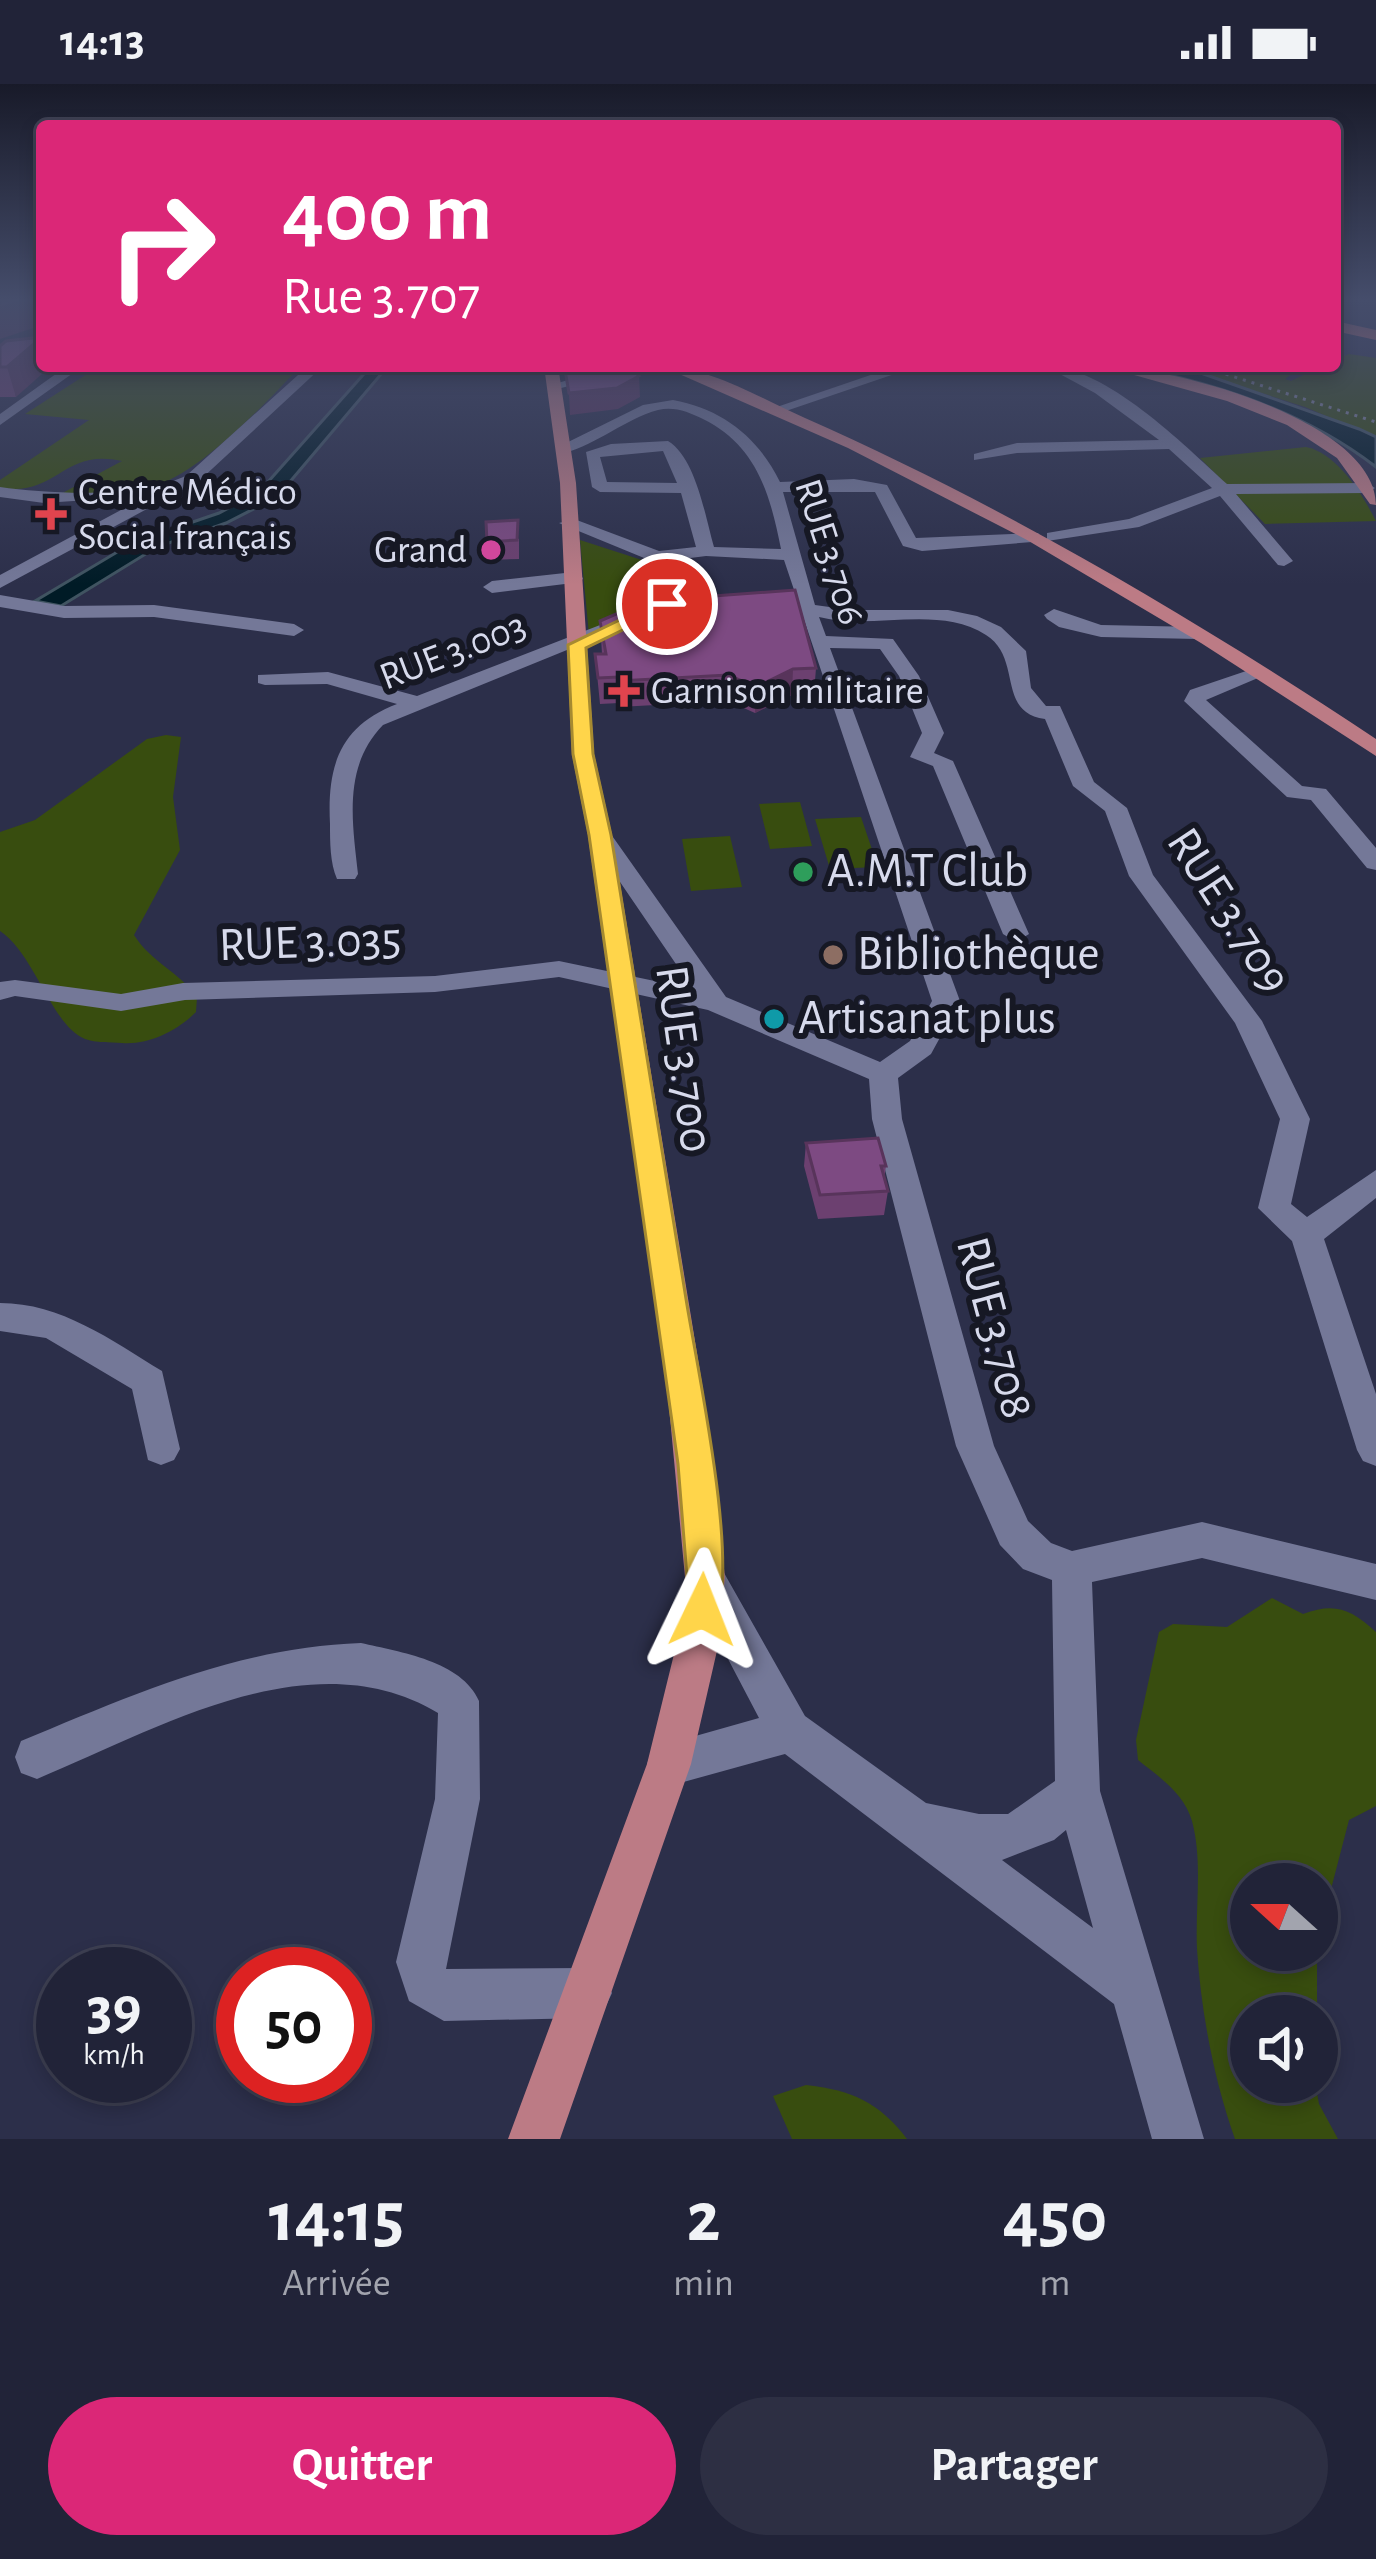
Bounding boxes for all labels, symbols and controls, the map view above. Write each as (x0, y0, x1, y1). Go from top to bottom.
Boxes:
text: 14:13 (60, 19, 145, 64)
icon: right (84, 168, 240, 324)
text: 400 m (282, 172, 492, 256)
text: Rue 3.707 (282, 270, 480, 324)
place label: Centre Médico Social français (78, 473, 297, 557)
street label: RUE 3.706 (787, 474, 871, 630)
marker: Centre Médico Social français (35, 498, 67, 530)
place label: Grand (374, 531, 467, 570)
marker: Grand (478, 537, 504, 563)
pin (616, 553, 718, 655)
icon: arrive (634, 571, 700, 637)
street label: RUE 3.003 (375, 606, 531, 698)
place label: Garnison militaire (651, 672, 924, 711)
marker: Garnison militaire (608, 675, 640, 707)
street label: RUE 3.709 (1157, 820, 1299, 1002)
place label: A.M.T Club (827, 848, 1028, 896)
marker: A.M.T Club (790, 859, 816, 885)
street label: RUE 3.035 (218, 916, 402, 970)
place label: Bibliothèque (857, 931, 1100, 979)
marker: Bibliothèque (820, 942, 846, 968)
street label: RUE 3.700 (646, 962, 720, 1156)
place label: Artisanat plus (798, 995, 1056, 1043)
marker: Artisanat plus (761, 1006, 787, 1032)
street label: RUE 3.708 (947, 1232, 1041, 1424)
position arrow (639, 1547, 765, 1673)
north arrow (1230, 1863, 1338, 1971)
map controls (1230, 1863, 1338, 2103)
speed limit sign: 50 (216, 1947, 372, 2103)
text: 39 (87, 1980, 141, 2040)
button: sound (1230, 1995, 1338, 2103)
text: km/h (83, 2040, 145, 2070)
text: 14:15 (269, 2182, 404, 2254)
text: 2 (686, 2182, 720, 2254)
text: 450 (1002, 2182, 1107, 2254)
text: Arrivée (282, 2264, 391, 2303)
text: min (673, 2264, 734, 2303)
text: m (1039, 2264, 1070, 2303)
button: Quitter (48, 2397, 676, 2535)
button: Partager (700, 2397, 1328, 2535)

